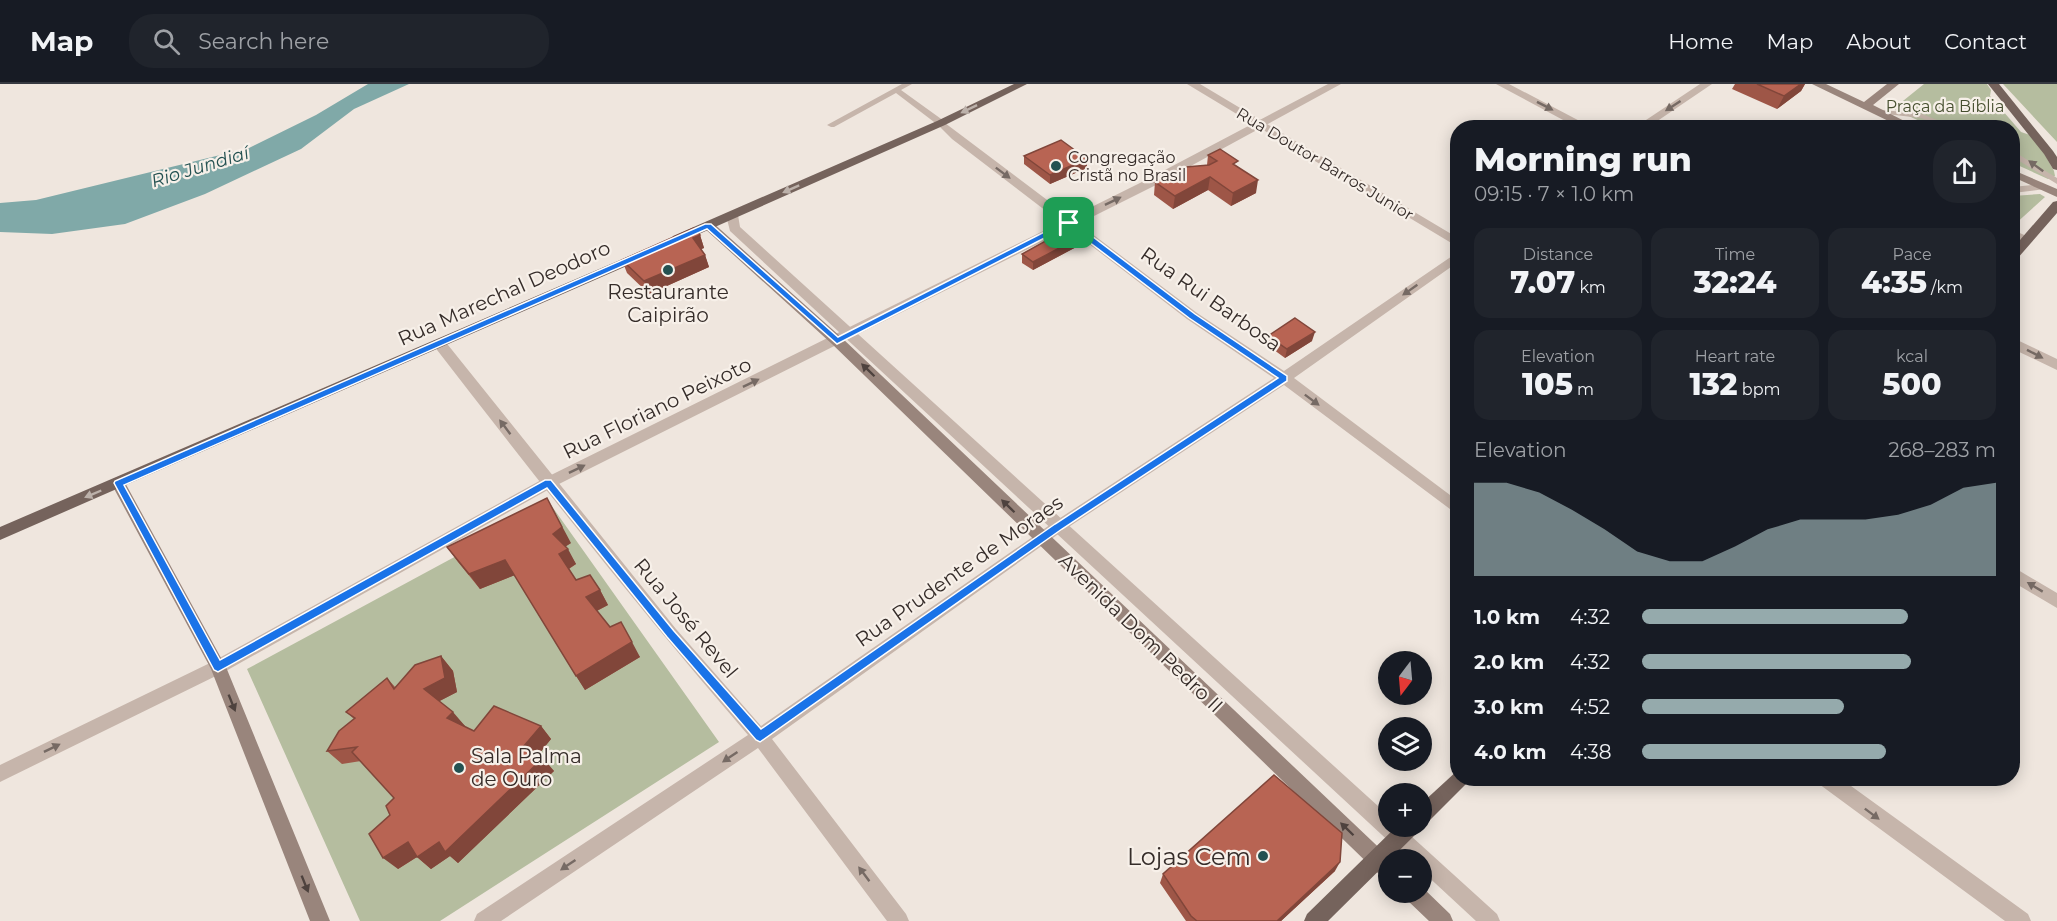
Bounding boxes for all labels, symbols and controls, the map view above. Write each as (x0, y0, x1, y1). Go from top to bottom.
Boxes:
search box (129, 14, 549, 68)
text: Map (30, 24, 93, 58)
icon: search (150, 25, 183, 58)
text: Search here (198, 28, 329, 55)
text: Home (1668, 29, 1733, 54)
text: Map (1766, 29, 1813, 54)
text: About (1846, 29, 1911, 54)
text: Contact (1944, 29, 2027, 54)
park label: Praça da Bíblia (1886, 97, 2004, 116)
one-way arrow (1665, 100, 1681, 111)
one-way arrow (1536, 101, 1553, 110)
one-way arrow (960, 104, 978, 114)
street label: Rua Doutor Barros Junior (1233, 104, 1417, 224)
text: Morning run (1474, 139, 1692, 179)
button: share (1933, 140, 1996, 203)
water label: Rio Jundiaí (148, 141, 254, 192)
place label: Congregação Cristã no Brasil (1068, 148, 1186, 185)
marker: Congregação Cristã no Brasil (1049, 159, 1063, 173)
one-way arrow (2028, 161, 2043, 173)
one-way arrow (995, 166, 1010, 178)
text: 09:15 · 7 × 1.0 km (1474, 182, 1634, 206)
one-way arrow (782, 185, 800, 194)
pin (1043, 197, 1094, 248)
one-way arrow (1105, 197, 1122, 206)
icon: arrive (1052, 206, 1085, 239)
street label: Rua Marechal Deodoro (394, 235, 614, 351)
street label: Rua Rui Barbosa (1136, 242, 1286, 356)
text: Distance (1523, 245, 1593, 264)
text: Time (1715, 245, 1755, 264)
text: Pace (1892, 245, 1932, 264)
marker: Restaurante Caipirão (661, 263, 675, 277)
text: 7.07 (1510, 264, 1575, 301)
text: 32:24 (1693, 264, 1777, 301)
text: 4:35 (1861, 264, 1927, 301)
text: km (1575, 278, 1606, 297)
text: /km (1927, 278, 1963, 297)
place label: Restaurante Caipirão (607, 280, 729, 327)
one-way arrow (1403, 284, 1419, 296)
text: Elevation (1521, 347, 1595, 366)
text: Heart rate (1695, 347, 1775, 366)
text: kcal (1896, 347, 1928, 366)
one-way arrow (2027, 349, 2044, 359)
street label: Rua Floriano Peixoto (559, 352, 755, 464)
one-way arrow (861, 364, 875, 378)
text: 105 (1522, 366, 1573, 403)
text: 132 (1690, 366, 1738, 403)
text: 500 (1882, 366, 1942, 403)
one-way arrow (743, 378, 760, 388)
text: m (1573, 380, 1594, 399)
text: bpm (1738, 380, 1780, 399)
one-way arrow (1305, 393, 1320, 405)
one-way arrow (500, 420, 512, 435)
text: Elevation (1474, 438, 1566, 462)
text: 268–283 m (1888, 438, 1996, 462)
one-way arrow (568, 464, 585, 474)
one-way arrow (83, 489, 101, 499)
street label: Rua Prudente de Moraes (851, 490, 1068, 652)
one-way arrow (1001, 499, 1016, 513)
street label: Avenida Dom Pedro II (1054, 548, 1228, 718)
street label: Rua José Revel (629, 553, 743, 683)
one-way arrow (2027, 582, 2043, 593)
text: 1.0 km (1474, 605, 1540, 629)
text: 4:32 (1570, 605, 1610, 629)
text: 2.0 km (1474, 650, 1544, 674)
text: 4:32 (1570, 650, 1610, 674)
north arrow (1378, 651, 1432, 705)
map controls (1378, 651, 1432, 903)
one-way arrow (227, 694, 237, 712)
text: 3.0 km (1474, 695, 1544, 719)
text: 4:52 (1570, 695, 1610, 719)
button: layers (1378, 717, 1432, 771)
text: 4.0 km (1474, 740, 1546, 764)
text: 4:38 (1570, 740, 1612, 764)
one-way arrow (44, 744, 61, 753)
place label: Sala Palma de Ouro (471, 744, 582, 791)
one-way arrow (722, 751, 738, 762)
marker: Sala Palma de Ouro (452, 761, 466, 775)
button: + (1378, 783, 1432, 837)
one-way arrow (1864, 807, 1879, 819)
one-way arrow (1339, 822, 1354, 836)
place label: Lojas Cem (1127, 842, 1251, 871)
marker: Lojas Cem (1256, 849, 1270, 863)
button: − (1378, 849, 1432, 903)
one-way arrow (560, 859, 576, 870)
one-way arrow (858, 867, 870, 882)
one-way arrow (300, 875, 310, 893)

